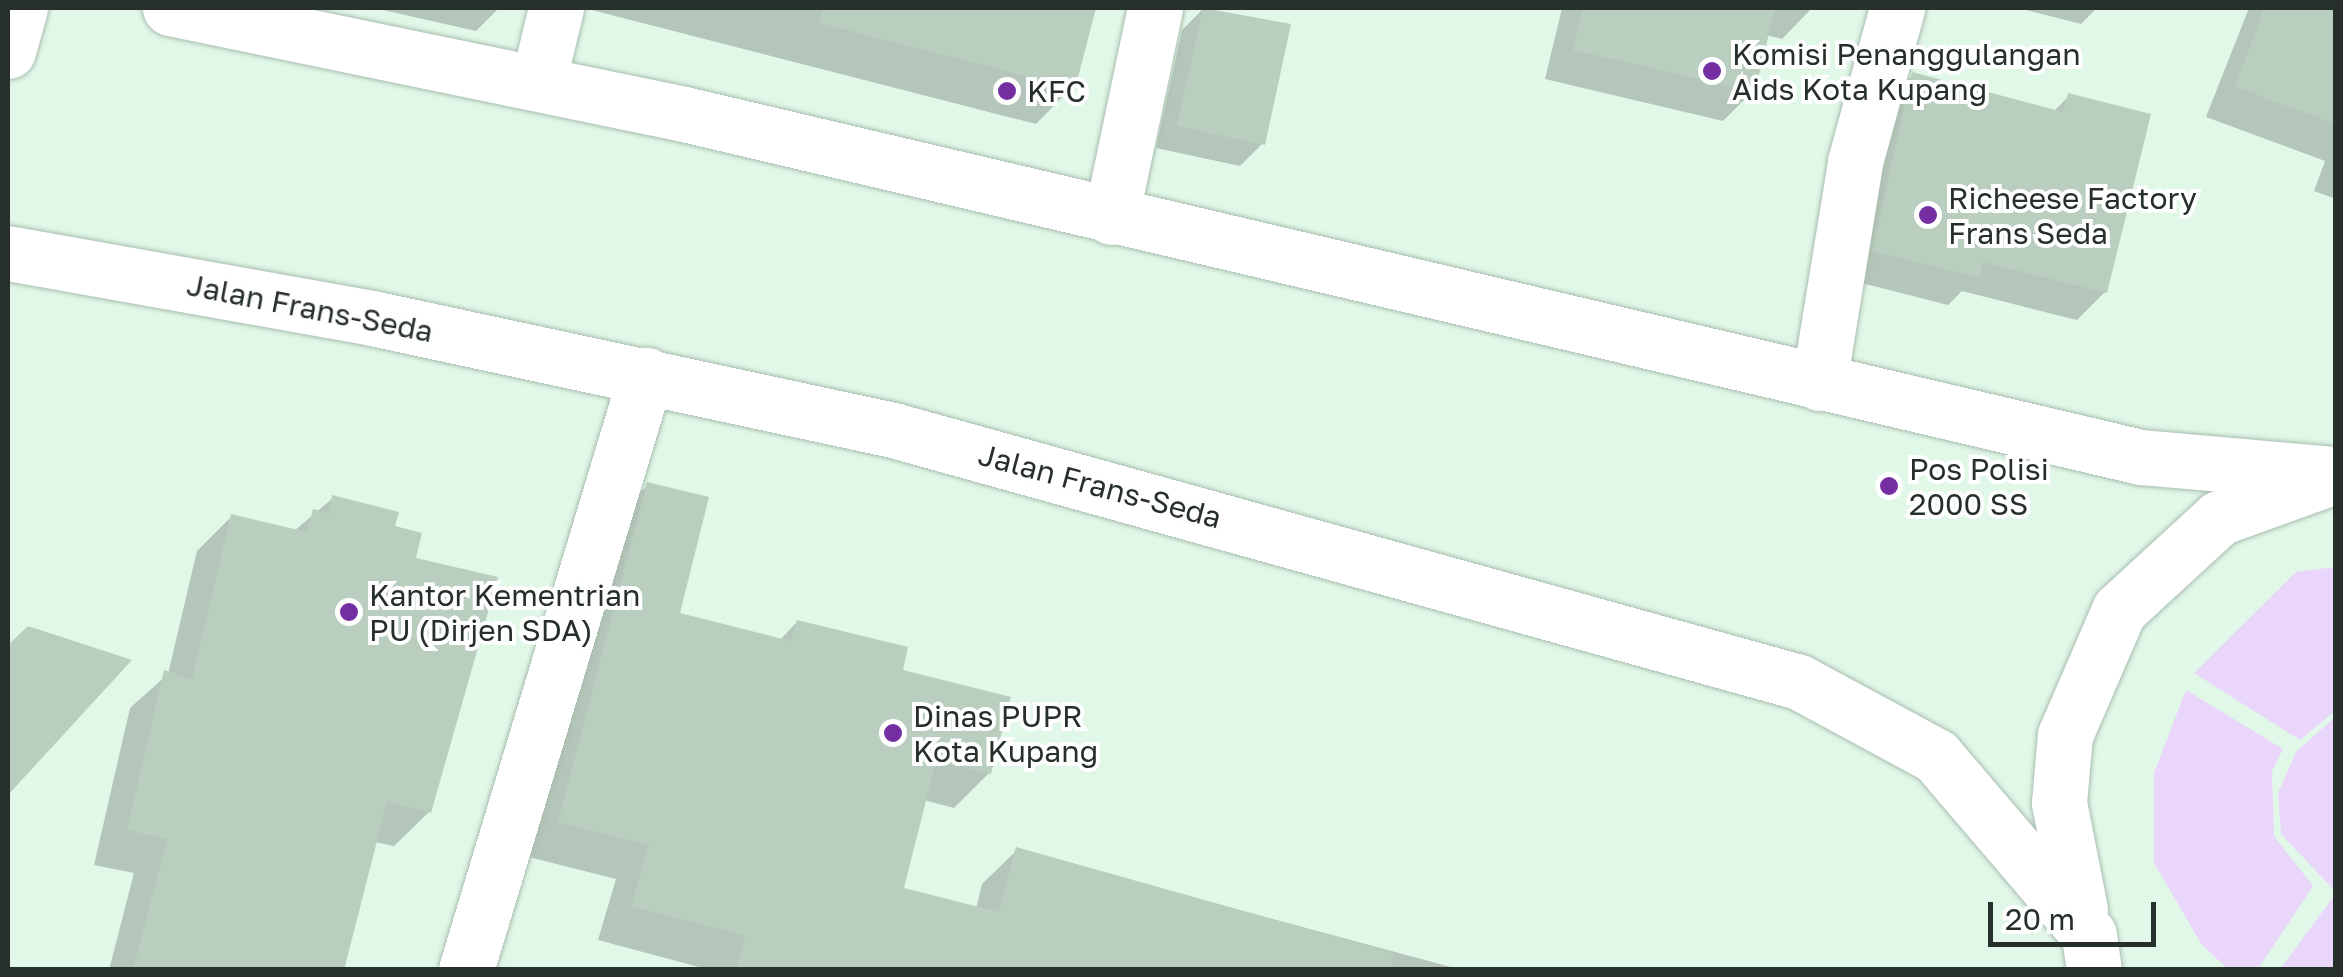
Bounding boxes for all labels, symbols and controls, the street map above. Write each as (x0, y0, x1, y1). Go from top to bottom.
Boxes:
place label: Komisi Penanggulangan Aids Kota Kupang (1732, 36, 2081, 106)
marker: Komisi Penanggulangan Aids Kota Kupang (1701, 60, 1723, 82)
place label: KFC (1027, 73, 1086, 109)
marker: KFC (996, 80, 1018, 102)
place label: Richeese Factory Frans Seda (1948, 180, 2197, 250)
marker: Richeese Factory Frans Seda (1917, 204, 1939, 226)
street label: Jalan Frans-Seda (184, 266, 436, 350)
street label: Jalan Frans-Seda (975, 436, 1225, 536)
place label: Pos Polisi 2000 SS (1909, 451, 2049, 522)
marker: Pos Polisi 2000 SS (1878, 475, 1900, 497)
place label: Kantor Kementrian PU (Dirjen SDA) (369, 577, 640, 648)
marker: Kantor Kementrian PU (Dirjen SDA) (338, 601, 360, 623)
place label: Dinas PUPR Kota Kupang (913, 698, 1098, 768)
marker: Dinas PUPR Kota Kupang (882, 722, 904, 744)
scale bar (1993, 882, 2160, 944)
text: 20 m (2005, 901, 2075, 937)

